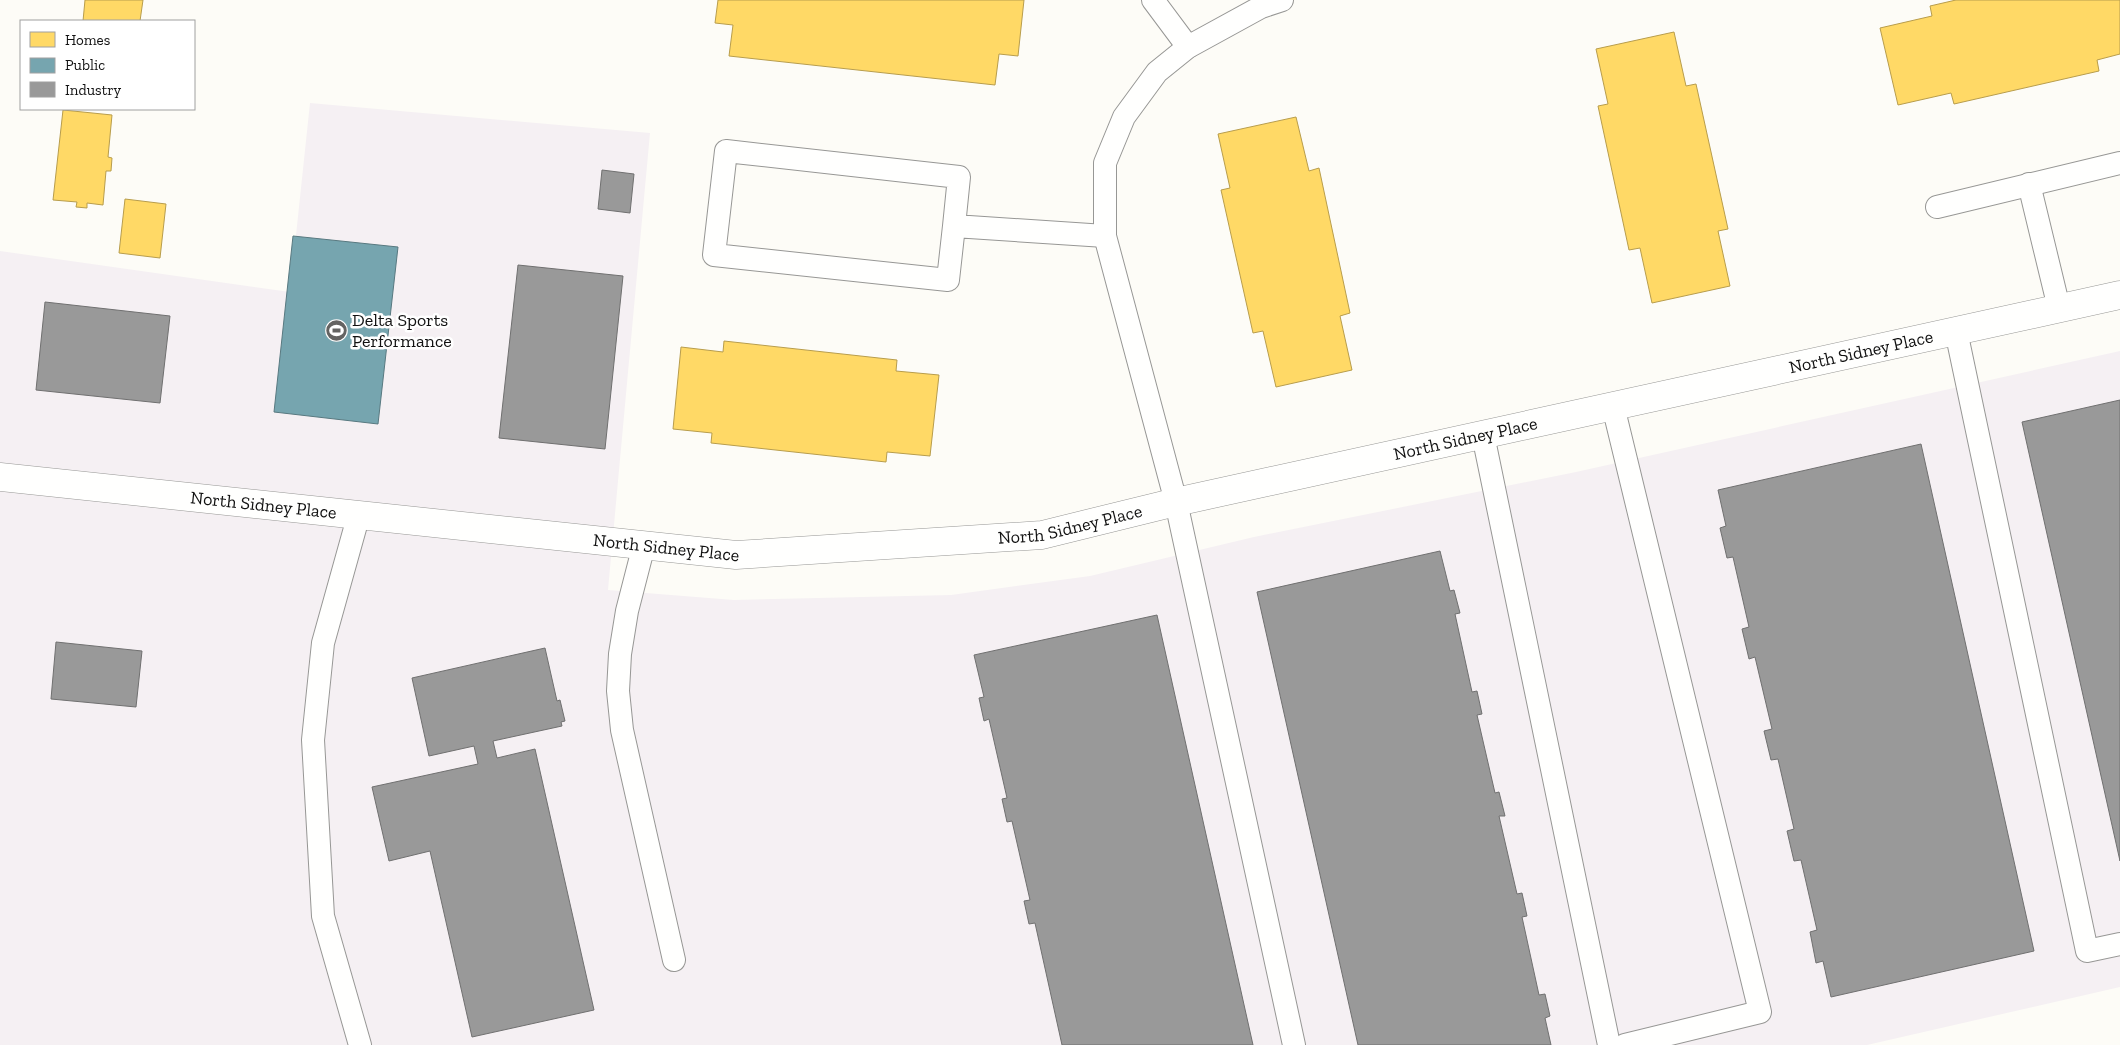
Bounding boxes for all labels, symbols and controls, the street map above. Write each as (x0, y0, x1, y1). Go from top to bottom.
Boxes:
legend (20, 20, 195, 110)
text: Homes (65, 31, 110, 49)
text: Public (65, 56, 105, 74)
text: Industry (65, 81, 122, 99)
place label: Delta Sports Performance (352, 309, 452, 352)
sports icon: Delta Sports Performance (324, 318, 348, 342)
street label: North Sidney Place (1787, 325, 1935, 378)
street label: North Sidney Place (1391, 412, 1539, 465)
street label: North Sidney Place (189, 486, 338, 524)
street label: North Sidney Place (997, 500, 1144, 549)
street label: North Sidney Place (592, 529, 740, 566)

